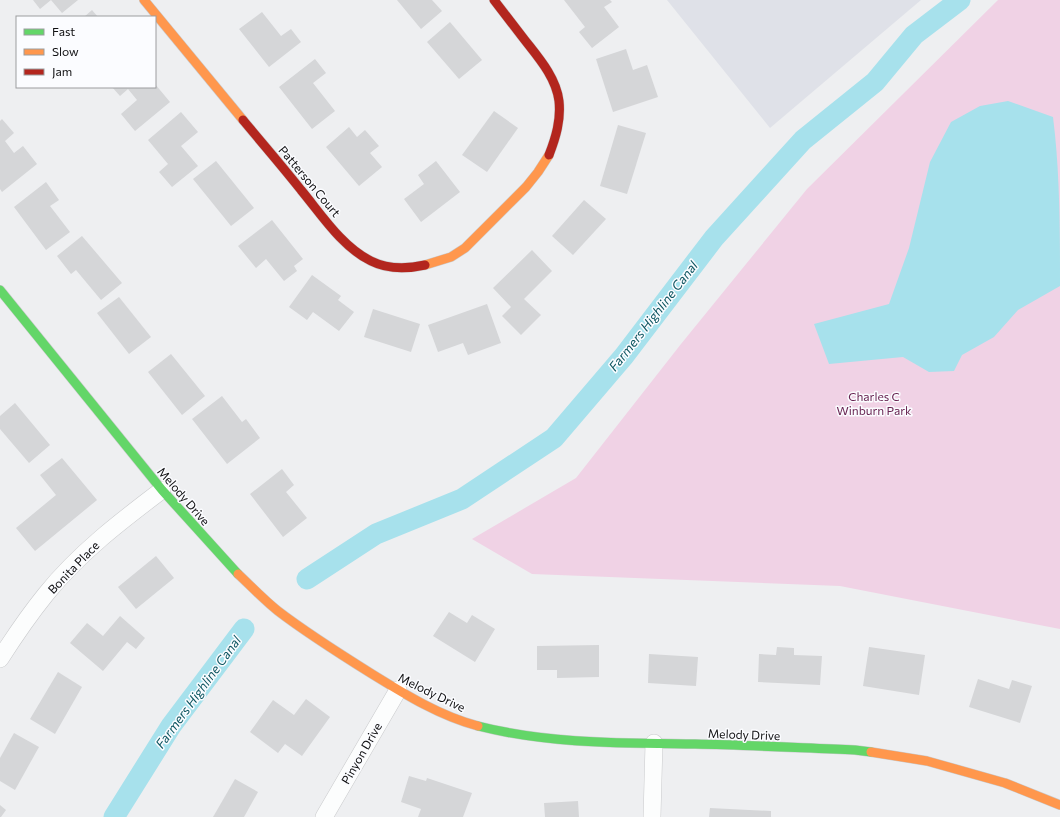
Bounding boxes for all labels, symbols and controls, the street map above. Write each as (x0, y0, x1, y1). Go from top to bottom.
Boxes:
legend (16, 16, 156, 88)
text: Fast (52, 24, 75, 38)
text: Slow (52, 44, 79, 58)
text: Jam (52, 64, 72, 79)
street label: Patterson Court (276, 143, 344, 219)
water label: Farmers Highline Canal (605, 257, 701, 374)
park label: Charles C Winburn Park (836, 389, 912, 417)
street label: Melody Drive (155, 464, 213, 528)
street label: Bonita Place (45, 538, 101, 596)
water label: Farmers Highline Canal (152, 632, 245, 751)
street label: Melody Drive (396, 670, 468, 714)
street label: Pinyon Drive (338, 720, 384, 786)
street label: Melody Drive (708, 726, 780, 742)

